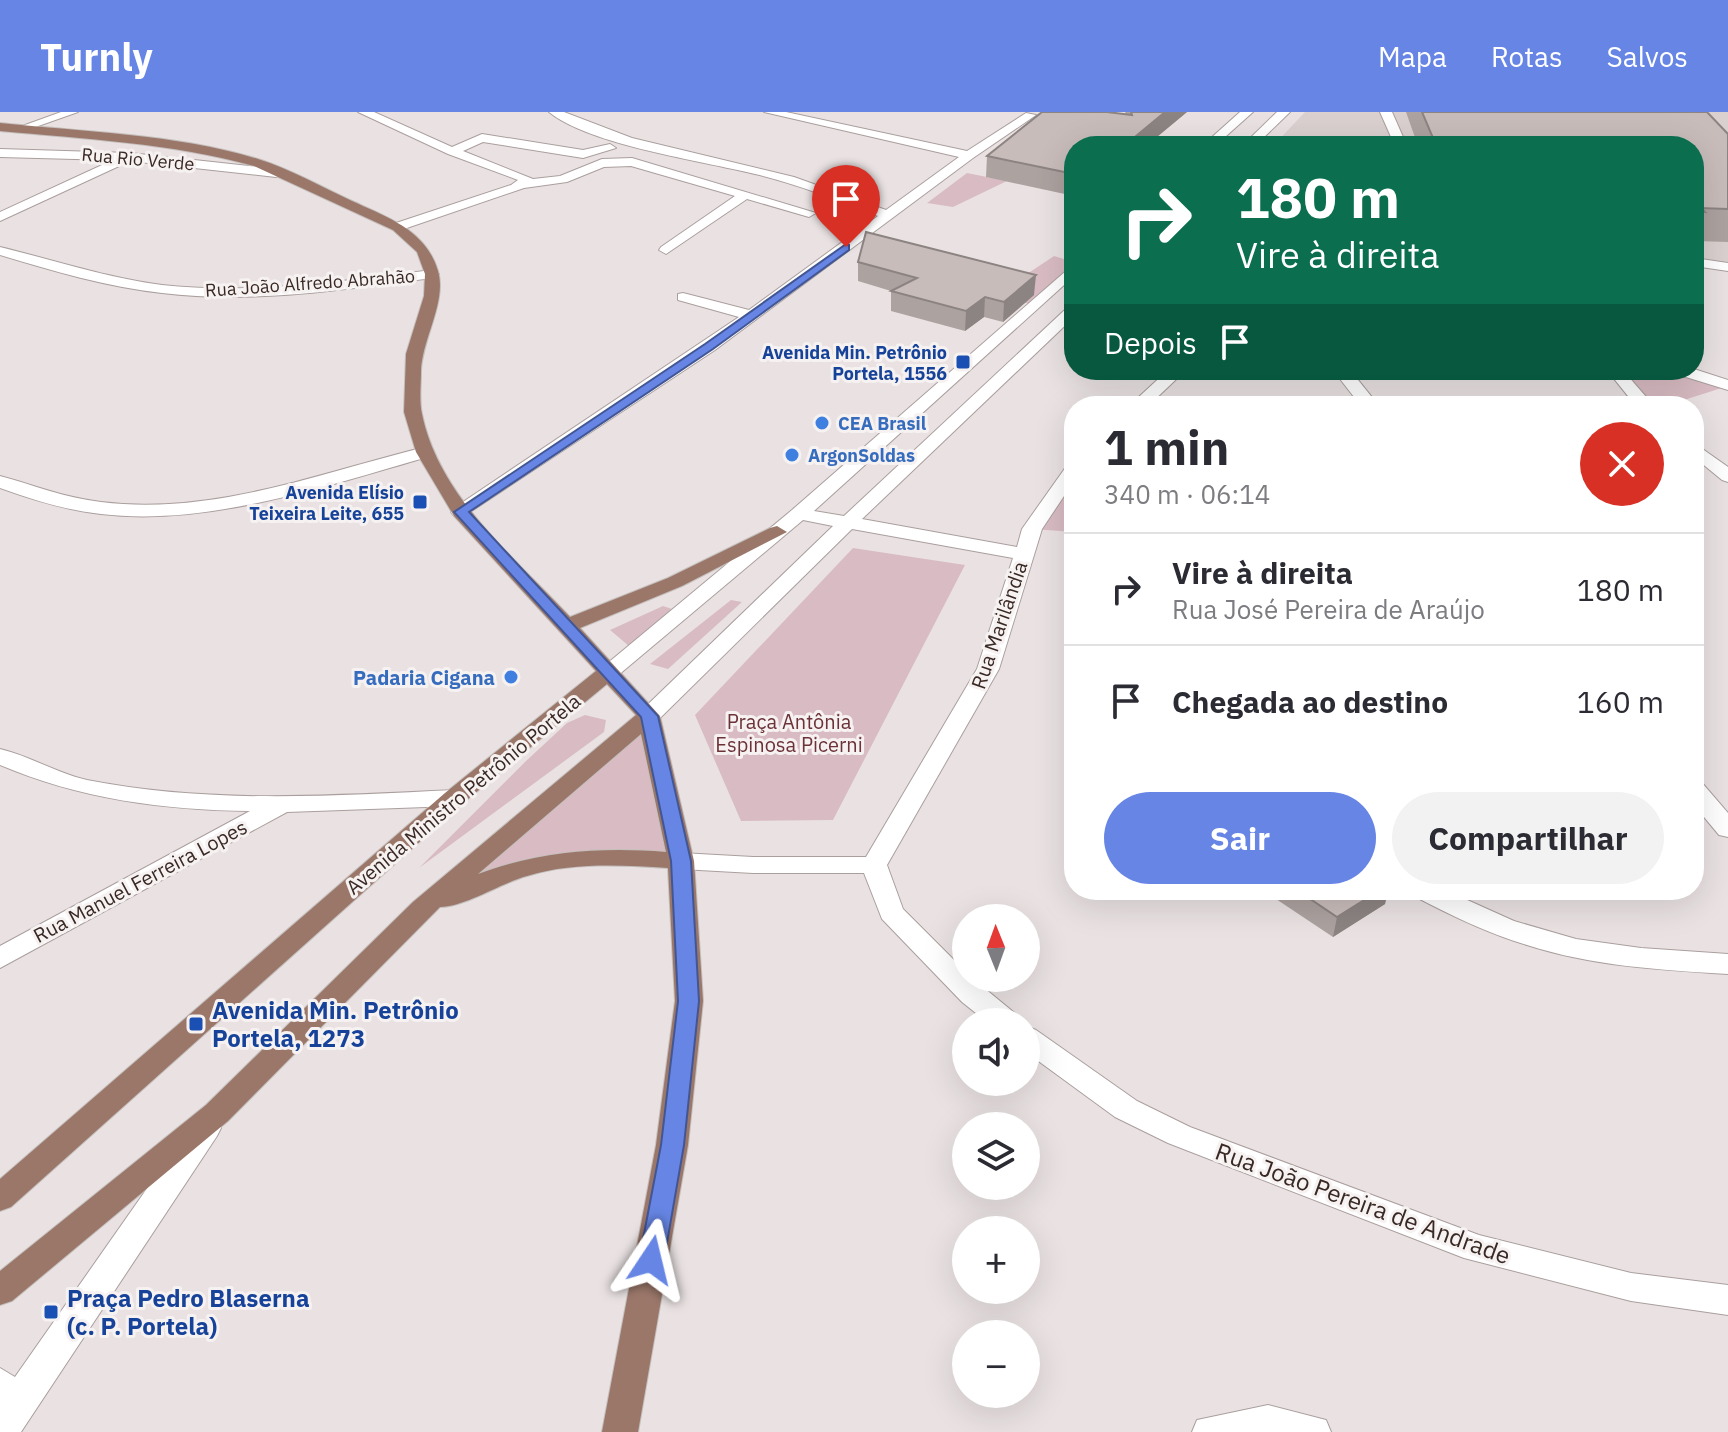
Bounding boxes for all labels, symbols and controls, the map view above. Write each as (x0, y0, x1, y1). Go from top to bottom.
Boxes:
text: Turnly (40, 32, 153, 81)
text: Mapa (1378, 38, 1447, 75)
text: Rotas (1491, 38, 1563, 75)
text: Salvos (1607, 38, 1688, 75)
street label: Rua Rio Verde (81, 143, 195, 175)
text: 180 m (1236, 161, 1400, 233)
pin (812, 165, 880, 247)
icon: right (1104, 168, 1208, 272)
icon: arrive (824, 177, 868, 221)
text: Vire à direita (1236, 231, 1439, 278)
street label: Rua João Alfredo Abrahão (204, 264, 416, 302)
icon: arrive (1213, 320, 1257, 364)
text: Depois (1104, 323, 1197, 362)
place label: Avenida Min. Petrônio Portela, 1556 (762, 341, 947, 385)
marker: Avenida Min. Petrônio Portela, 1556 (954, 353, 972, 371)
place label: CEA Brasil (838, 412, 927, 435)
marker: CEA Brasil (813, 414, 831, 432)
text: 1 min (1104, 416, 1229, 478)
button: close (1580, 422, 1664, 506)
place label: ArgonSoldas (808, 444, 915, 467)
marker: ArgonSoldas (783, 446, 801, 464)
text: 340 m · 06:14 (1104, 477, 1270, 511)
place label: Avenida Elísio Teixeira Leite, 655 (249, 481, 404, 525)
marker: Avenida Elísio Teixeira Leite, 655 (411, 493, 429, 511)
text: Vire à direita (1172, 553, 1353, 592)
street label: Rua Marilândia (964, 557, 1034, 693)
icon: right (1104, 567, 1148, 611)
text: 180 m (1577, 570, 1664, 609)
text: Rua José Pereira de Araújo (1172, 592, 1485, 626)
place label: Padaria Cigana (353, 664, 495, 691)
marker: Padaria Cigana (502, 668, 520, 686)
icon: arrive (1104, 679, 1148, 723)
text: Chegada ao destino (1172, 682, 1448, 721)
text: 160 m (1577, 682, 1664, 721)
street label: Avenida Ministro Petrônio Portela (340, 687, 586, 900)
park label: Praça Antônia Espinosa Picerni (715, 708, 863, 758)
button: Sair (1104, 792, 1376, 884)
button: Compartilhar (1392, 792, 1664, 884)
street label: Rua Manuel Ferreira Lopes (28, 813, 252, 949)
north arrow (952, 904, 1040, 992)
map controls (952, 904, 1040, 1408)
place label: Avenida Min. Petrônio Portela, 1273 (212, 994, 459, 1054)
button: sound (952, 1008, 1040, 1096)
marker: Avenida Min. Petrônio Portela, 1273 (187, 1015, 205, 1033)
button: layers (952, 1112, 1040, 1200)
street label: Rua João Pereira de Andrade (1211, 1135, 1515, 1271)
button: + (952, 1216, 1040, 1304)
position arrow (609, 1218, 693, 1302)
place label: Praça Pedro Blaserna (c. P. Portela) (67, 1282, 310, 1342)
marker: Praça Pedro Blaserna (c. P. Portela) (42, 1303, 60, 1321)
button: − (952, 1320, 1040, 1408)

